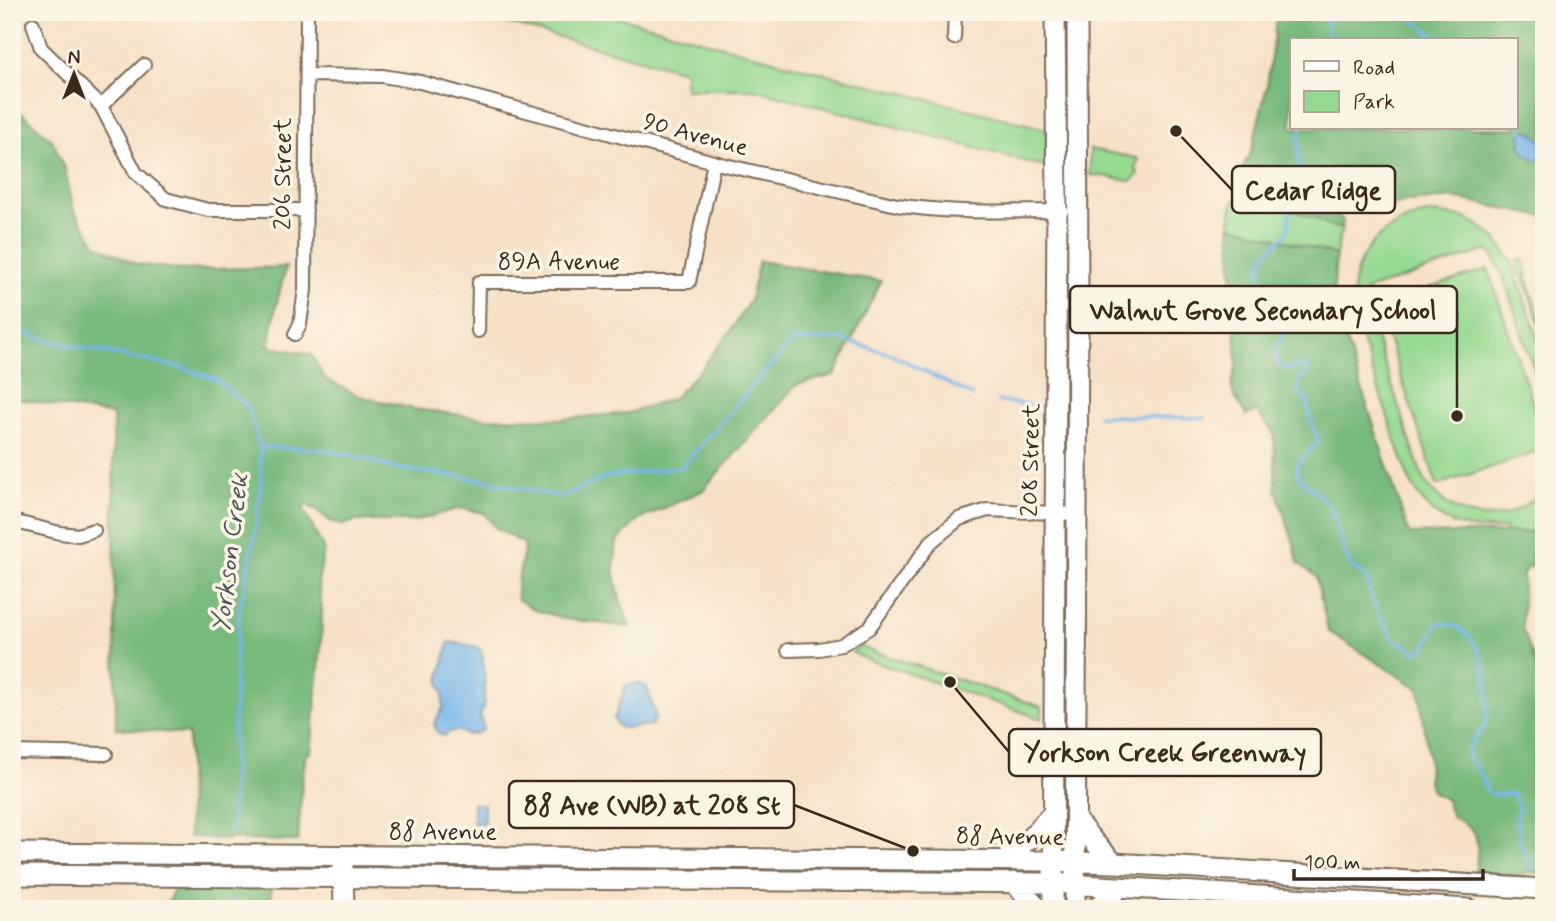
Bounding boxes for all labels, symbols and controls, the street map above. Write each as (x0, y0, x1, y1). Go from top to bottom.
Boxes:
north arrow (38, 38, 108, 108)
legend (1290, 38, 1518, 130)
text: N (68, 46, 80, 71)
text: Road (1353, 54, 1395, 82)
text: Park (1353, 88, 1395, 116)
street label: 90 Avenue (640, 107, 752, 164)
street label: 206 Street (268, 118, 299, 230)
callout: Cedar Ridge (1232, 166, 1395, 213)
text: Cedar Ridge (1245, 175, 1382, 212)
street label: 89A Avenue (498, 247, 620, 278)
callout: Walnut Grove Secondary School (1070, 286, 1457, 333)
text: Walnut Grove Secondary School (1089, 295, 1436, 329)
street label: 208 Street (1015, 403, 1048, 517)
water label: Yorkson Creek (204, 471, 258, 635)
callout: Yorkson Creek Greenway (1009, 729, 1321, 776)
text: Yorkson Creek Greenway (1024, 737, 1306, 771)
callout: 88 Ave (WB) at 208 St (509, 781, 794, 828)
text: 88 Ave (WB) at 208 St (524, 790, 781, 824)
street label: 88 Avenue (389, 817, 497, 848)
street label: 88 Avenue (956, 821, 1065, 854)
scale bar (1294, 837, 1482, 881)
text: 100 m (1304, 849, 1360, 877)

